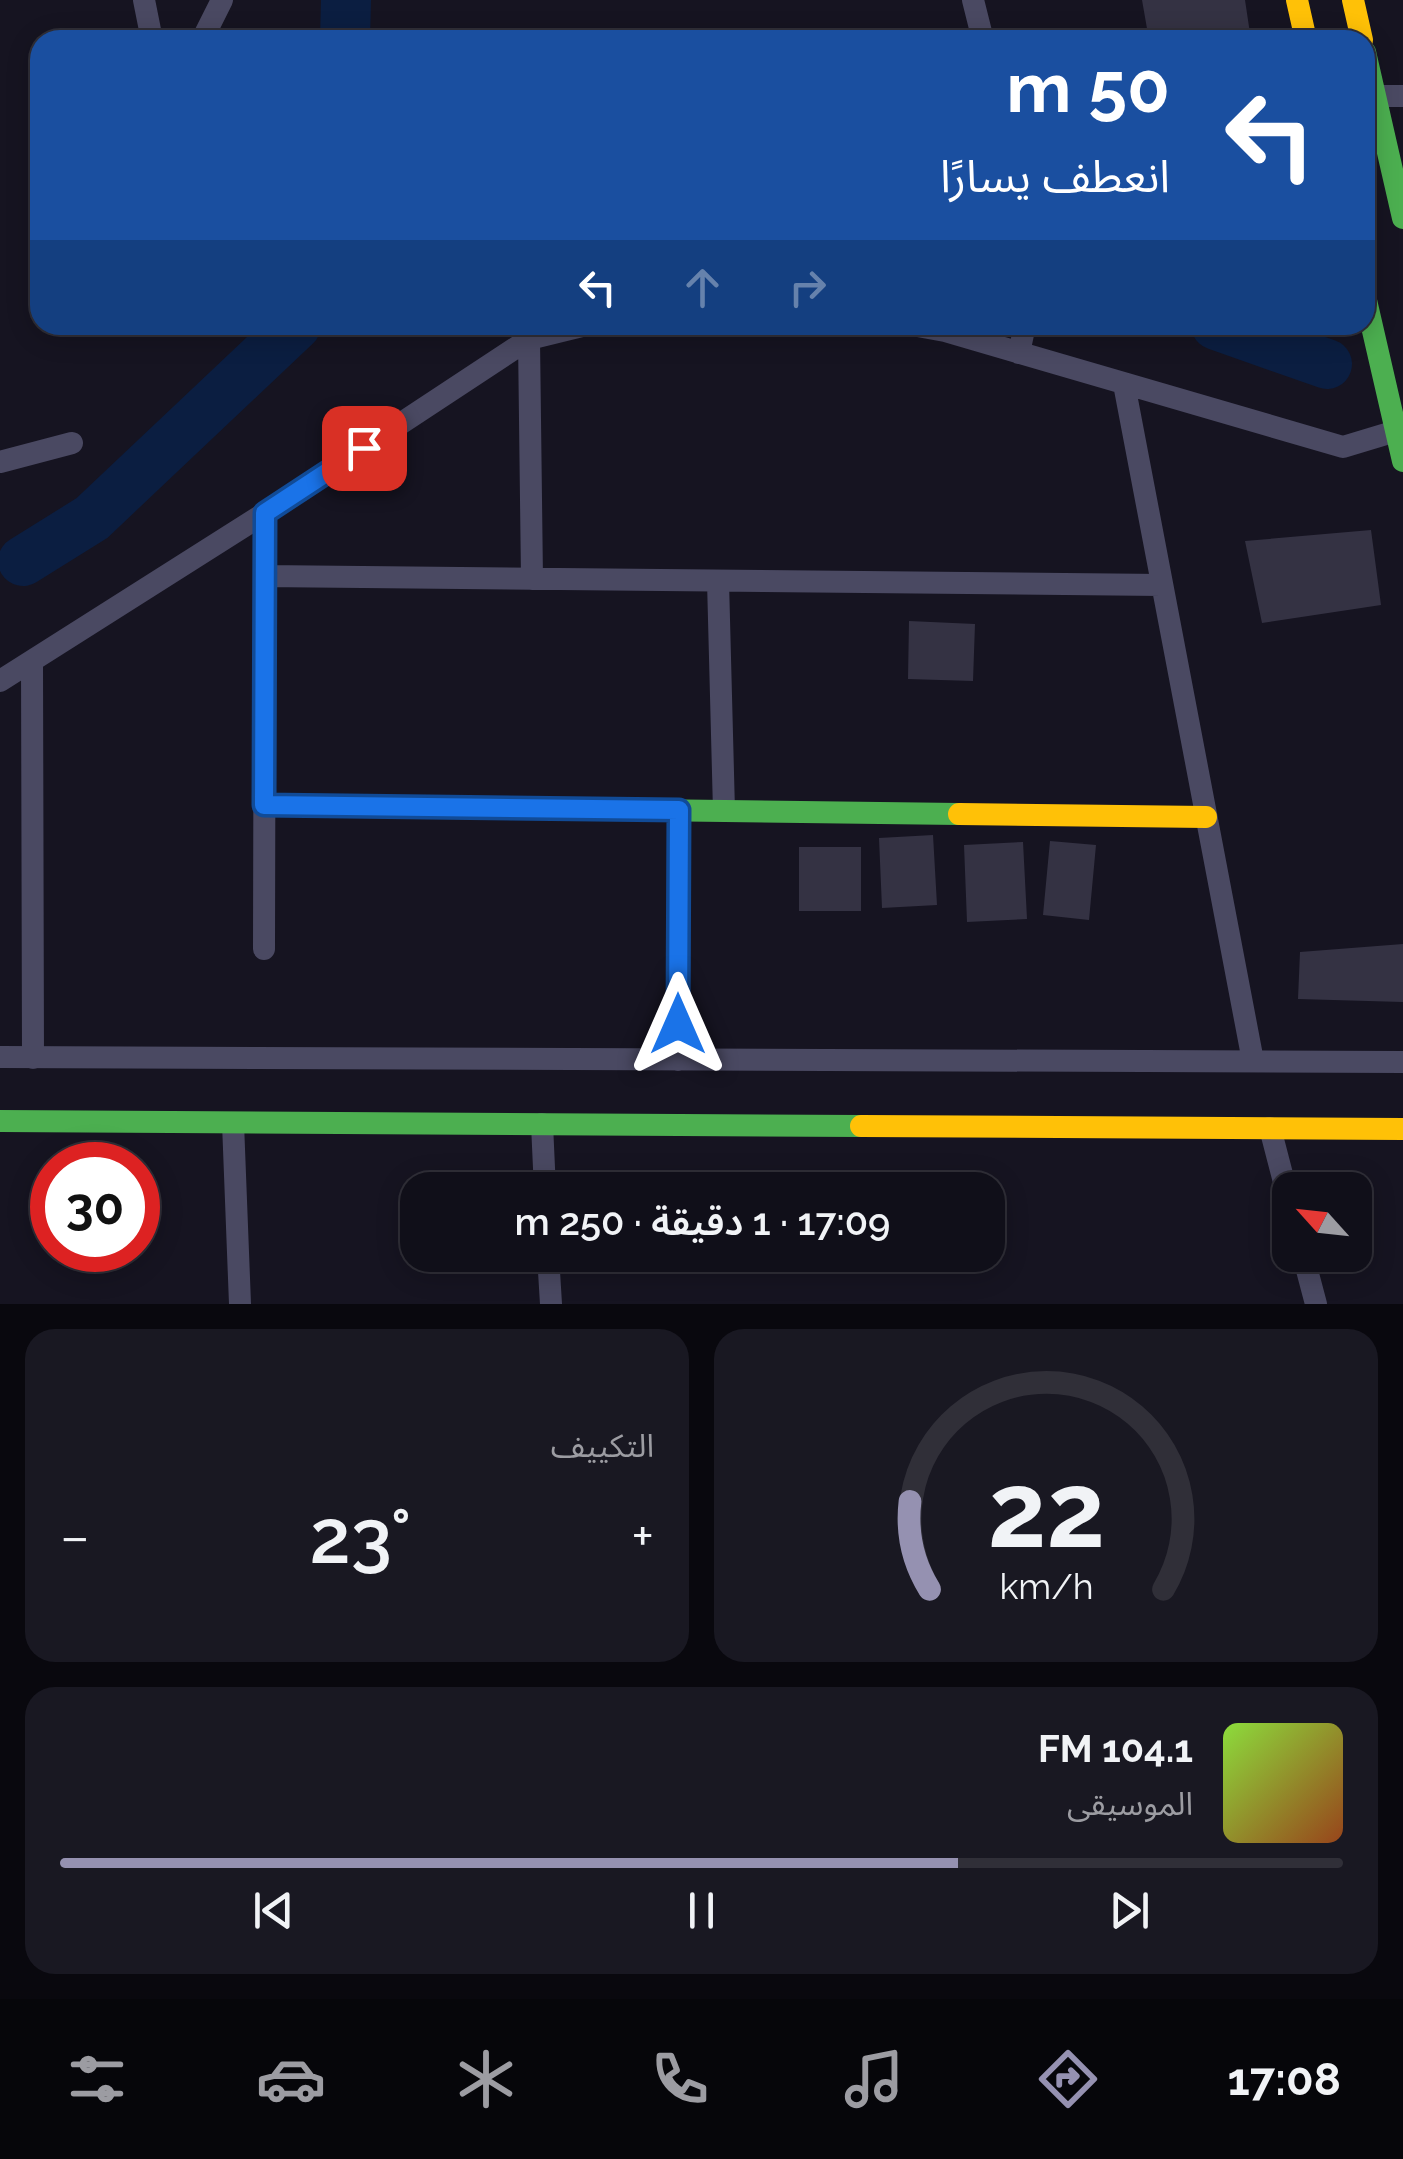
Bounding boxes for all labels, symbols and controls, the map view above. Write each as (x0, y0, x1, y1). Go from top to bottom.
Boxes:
text: 50 m (1006, 46, 1170, 128)
icon: left (1205, 70, 1335, 200)
text: انعطف يسارًا (940, 150, 1170, 203)
icon: left (570, 260, 625, 315)
icon: ahead (675, 260, 730, 315)
icon: right (780, 260, 835, 315)
pin (322, 406, 407, 491)
icon: arrive (337, 421, 392, 476)
position arrow (626, 972, 730, 1076)
speed limit sign: 30 (30, 1142, 160, 1272)
north arrow (1272, 1172, 1372, 1272)
map controls (1272, 1172, 1372, 1272)
text: 17:09 · 1 دقيقة · 250 m (515, 1199, 890, 1244)
text: التكييف (551, 1427, 654, 1464)
text: 22 (987, 1449, 1105, 1571)
text: 23° (310, 1492, 411, 1581)
text: − (60, 1504, 90, 1569)
text: + (631, 1504, 654, 1569)
text: km/h (999, 1565, 1093, 1607)
text: 104.1 FM (1038, 1726, 1193, 1771)
text: الموسيقى (1067, 1785, 1193, 1822)
icon: previous (246, 1883, 301, 1938)
icon: pause (674, 1883, 729, 1938)
icon: next (1102, 1883, 1157, 1938)
icon: filters (62, 2044, 132, 2114)
icon: car (256, 2044, 326, 2114)
icon: climate (451, 2044, 521, 2114)
icon: phone (645, 2044, 715, 2114)
icon: music (839, 2044, 909, 2114)
icon: directions (1033, 2044, 1103, 2114)
text: 17:08 (1227, 2053, 1341, 2106)

